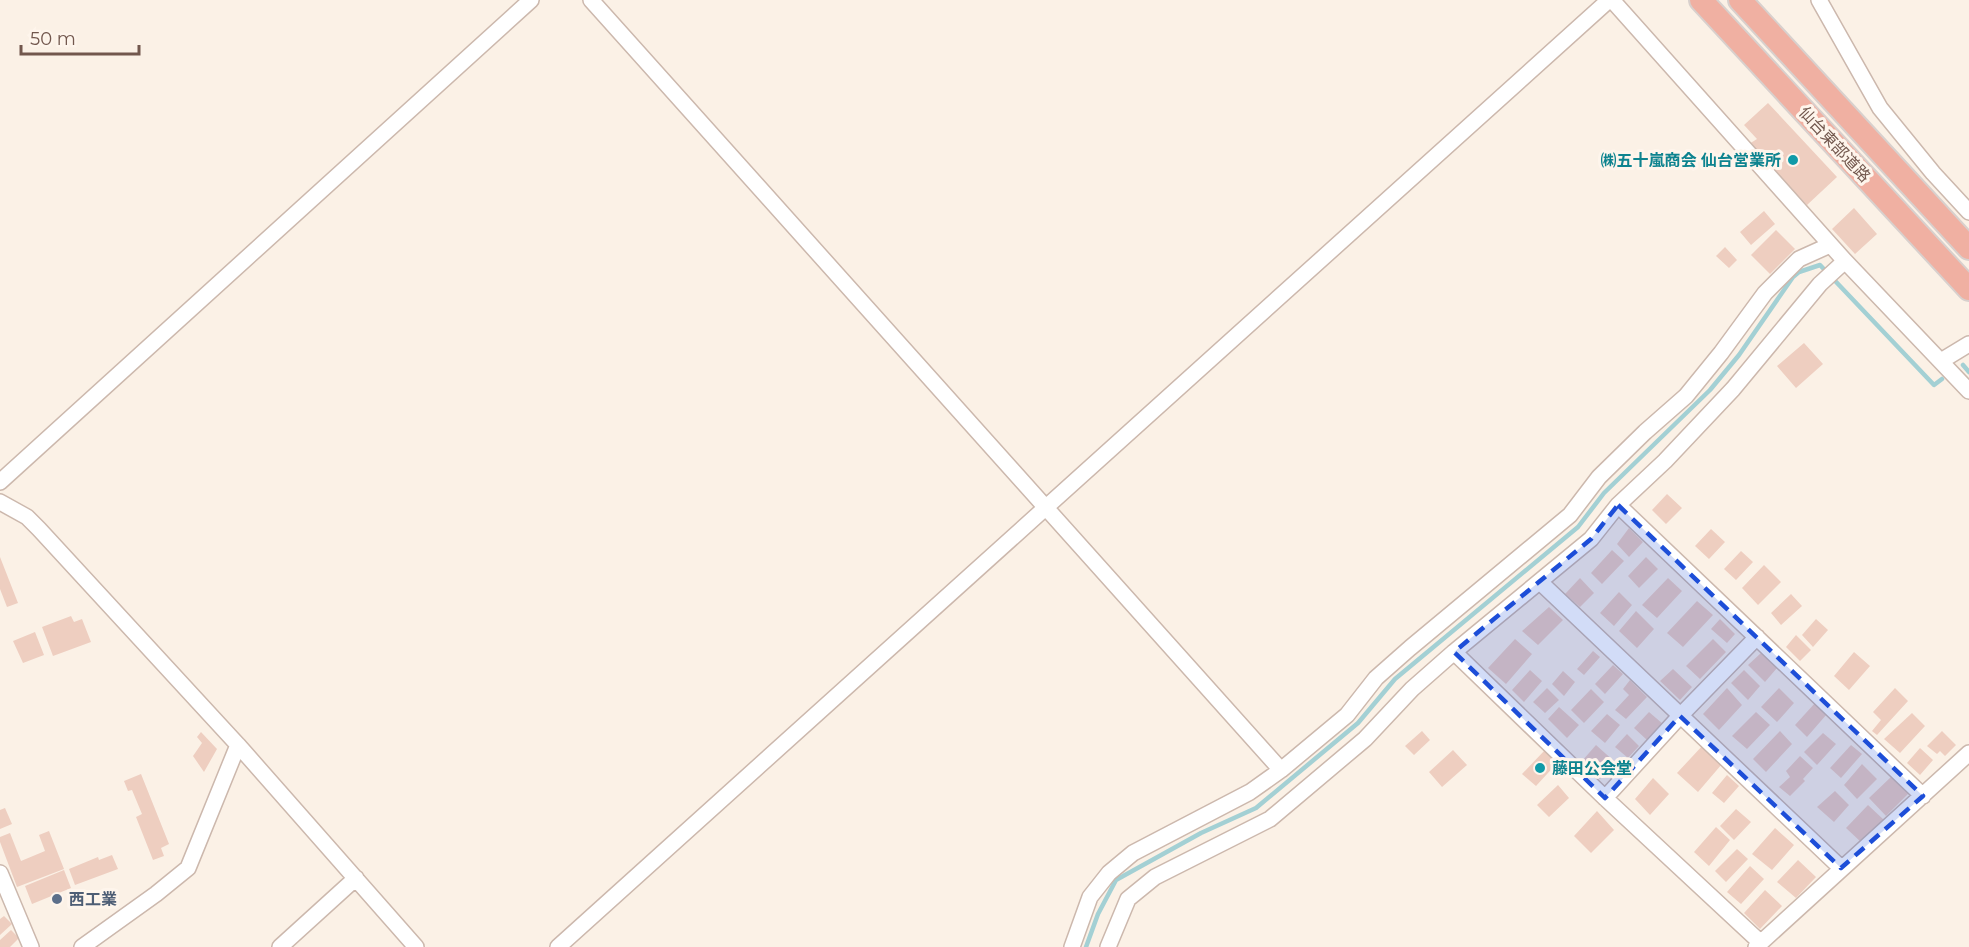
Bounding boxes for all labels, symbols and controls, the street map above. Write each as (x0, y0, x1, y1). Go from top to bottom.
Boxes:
scale bar (21, 18, 140, 56)
text: 50 m (30, 28, 76, 50)
street label: 仙台東部道路 (1795, 103, 1874, 186)
place label: ㈱五十嵐商会 仙台営業所 (1600, 151, 1781, 170)
marker: ㈱五十嵐商会 仙台営業所 (1786, 153, 1800, 167)
place label: 藤田公会堂 (1552, 759, 1632, 778)
marker: 藤田公会堂 (1533, 761, 1547, 775)
place label: 西工業 (69, 890, 117, 909)
marker: 西工業 (50, 892, 64, 906)

